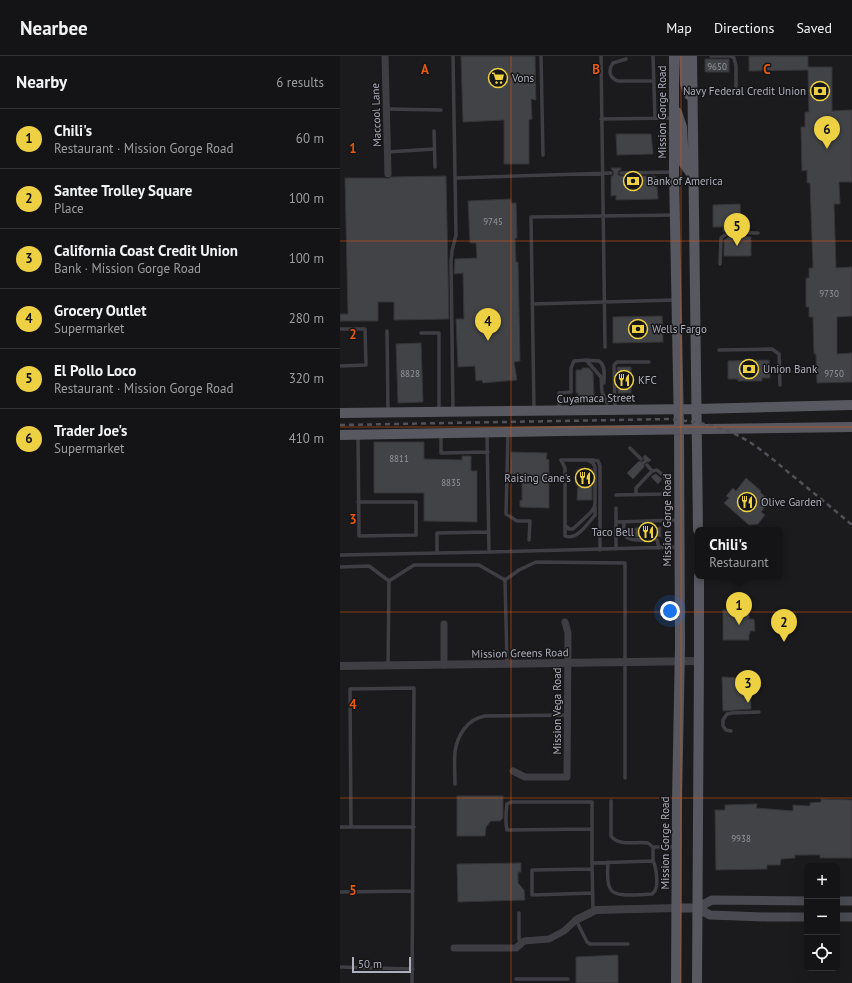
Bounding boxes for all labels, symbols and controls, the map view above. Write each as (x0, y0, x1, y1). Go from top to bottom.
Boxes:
text: Nearbee (20, 16, 88, 40)
text: Map (666, 19, 692, 37)
text: Directions (714, 19, 774, 37)
text: Saved (796, 19, 832, 37)
text: A (421, 61, 429, 78)
text: B (592, 61, 600, 78)
house number: 9650 (707, 61, 727, 72)
text: C (763, 61, 771, 78)
street label: Mission Gorge Road (655, 66, 669, 158)
supermarket icon: Vons (487, 67, 509, 89)
text: Nearby (16, 71, 67, 93)
place label: Vons (511, 71, 535, 85)
text: 6 results (276, 74, 324, 91)
bank icon: Navy Federal Credit Union (809, 80, 831, 102)
street label: Maccool Lane (368, 82, 384, 147)
place label: Navy Federal Credit Union (683, 84, 806, 98)
pin: 6 (814, 116, 840, 149)
text: Chili's (54, 121, 92, 140)
text: 1 (25, 130, 33, 147)
text: 60 m (296, 130, 324, 147)
text: Restaurant · Mission Gorge Road (54, 140, 234, 157)
text: 1 (349, 140, 357, 157)
bank icon: Bank of America (622, 170, 644, 192)
place label: Bank of America (647, 174, 723, 188)
text: Santee Trolley Square (54, 181, 192, 200)
text: 2 (25, 190, 33, 207)
text: 100 m (289, 190, 324, 207)
text: Place (54, 200, 84, 217)
pin: 5 (724, 213, 750, 246)
house number: 9745 (483, 216, 503, 227)
text: California Coast Credit Union (54, 241, 238, 260)
text: 3 (25, 250, 33, 267)
text: 100 m (289, 250, 324, 267)
text: Bank · Mission Gorge Road (54, 260, 201, 277)
house number: 9730 (819, 288, 839, 299)
text: Grocery Outlet (54, 301, 146, 320)
pin: 4 (475, 308, 501, 341)
text: 4 (25, 310, 33, 327)
text: 280 m (289, 310, 324, 327)
bank icon: Wells Fargo (627, 318, 649, 340)
text: Supermarket (54, 320, 124, 337)
place label: Wells Fargo (652, 322, 707, 336)
text: 2 (349, 326, 357, 343)
bank icon: Union Bank (738, 358, 760, 380)
text: El Pollo Loco (54, 361, 136, 380)
place label: Union Bank (763, 362, 818, 376)
house number: 8828 (400, 368, 420, 379)
house number: 9750 (824, 368, 844, 379)
restaurant icon: KFC (613, 369, 635, 391)
text: 5 (25, 370, 33, 387)
text: 320 m (289, 370, 324, 387)
place label: KFC (638, 373, 657, 387)
text: Restaurant · Mission Gorge Road (54, 380, 234, 397)
street label: Cuyamaca Street (557, 390, 636, 406)
text: Trader Joe's (54, 421, 127, 440)
text: 6 (25, 430, 33, 447)
text: 410 m (289, 430, 324, 447)
text: Supermarket (54, 440, 124, 457)
house number: 8811 (389, 453, 409, 464)
restaurant icon: Raising Cane's (574, 467, 596, 489)
place label: Raising Cane's (504, 471, 571, 485)
street label: Mission Gorge Road (660, 474, 674, 566)
house number: 8835 (441, 477, 461, 488)
restaurant icon: Olive Garden (736, 491, 758, 513)
place label: Olive Garden (761, 495, 822, 509)
text: 3 (349, 511, 357, 528)
restaurant icon: Taco Bell (637, 521, 659, 543)
place label: Taco Bell (592, 525, 635, 539)
popup (695, 527, 783, 579)
text: Chili's (709, 535, 747, 554)
text: Restaurant (709, 554, 769, 571)
pin: 1 (726, 592, 752, 625)
your location (660, 601, 680, 621)
pin: 2 (771, 609, 797, 642)
street label: Mission Greens Road (471, 645, 569, 661)
street label: Mission Vega Road (550, 667, 564, 755)
pin: 3 (735, 670, 761, 703)
text: 4 (349, 696, 357, 713)
street label: Mission Gorge Road (658, 797, 672, 889)
house number: 9938 (731, 833, 751, 844)
map controls (804, 863, 840, 971)
button: + (804, 863, 840, 899)
text: 5 (349, 882, 357, 899)
button: − (804, 899, 840, 935)
button: locate (804, 935, 840, 971)
scale bar (352, 955, 411, 974)
text: 50 m (358, 957, 382, 971)

